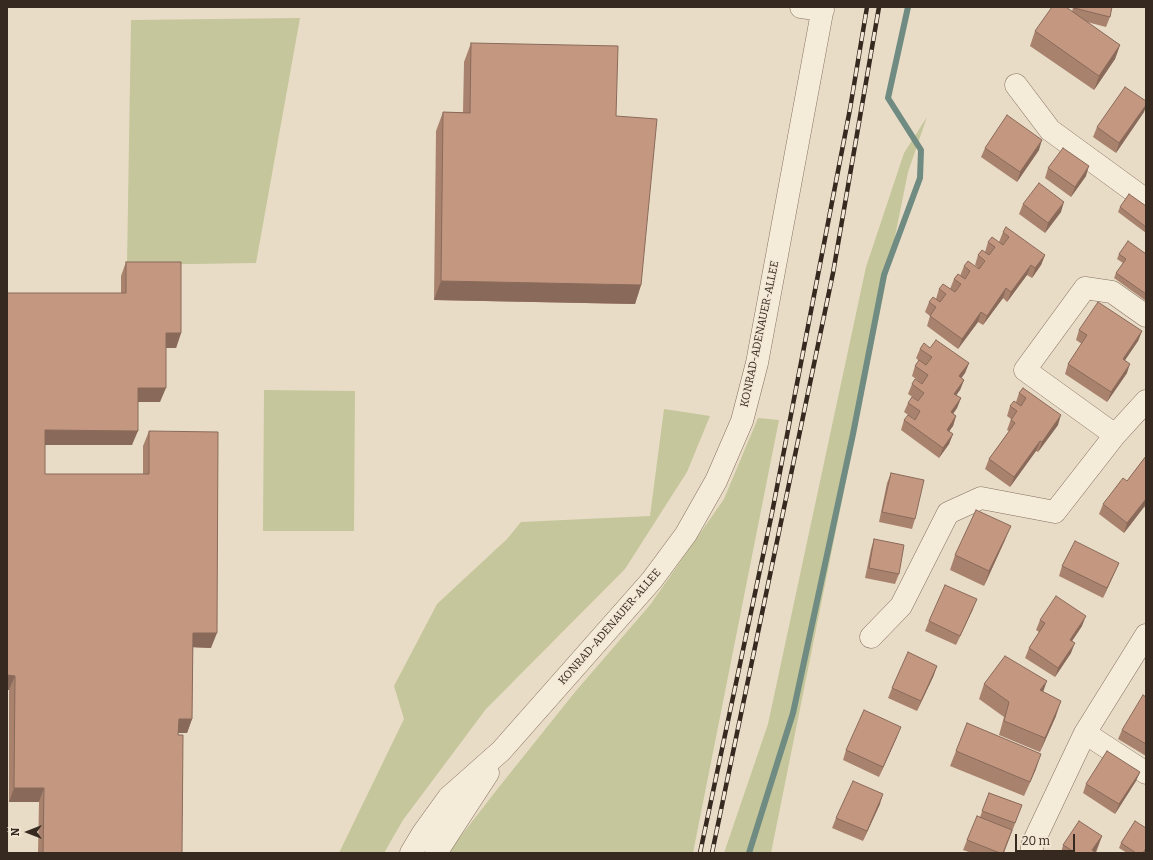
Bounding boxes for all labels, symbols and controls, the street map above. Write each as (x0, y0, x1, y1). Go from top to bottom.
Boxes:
street label: KONRAD-ADENAUER-ALLEE (738, 260, 782, 408)
street label: KONRAD-ADENAUER-ALLEE (556, 566, 664, 688)
north arrow (8, 812, 48, 852)
scale bar (1017, 826, 1077, 852)
text: N (9, 828, 22, 836)
text: 20 m (1022, 834, 1050, 848)

